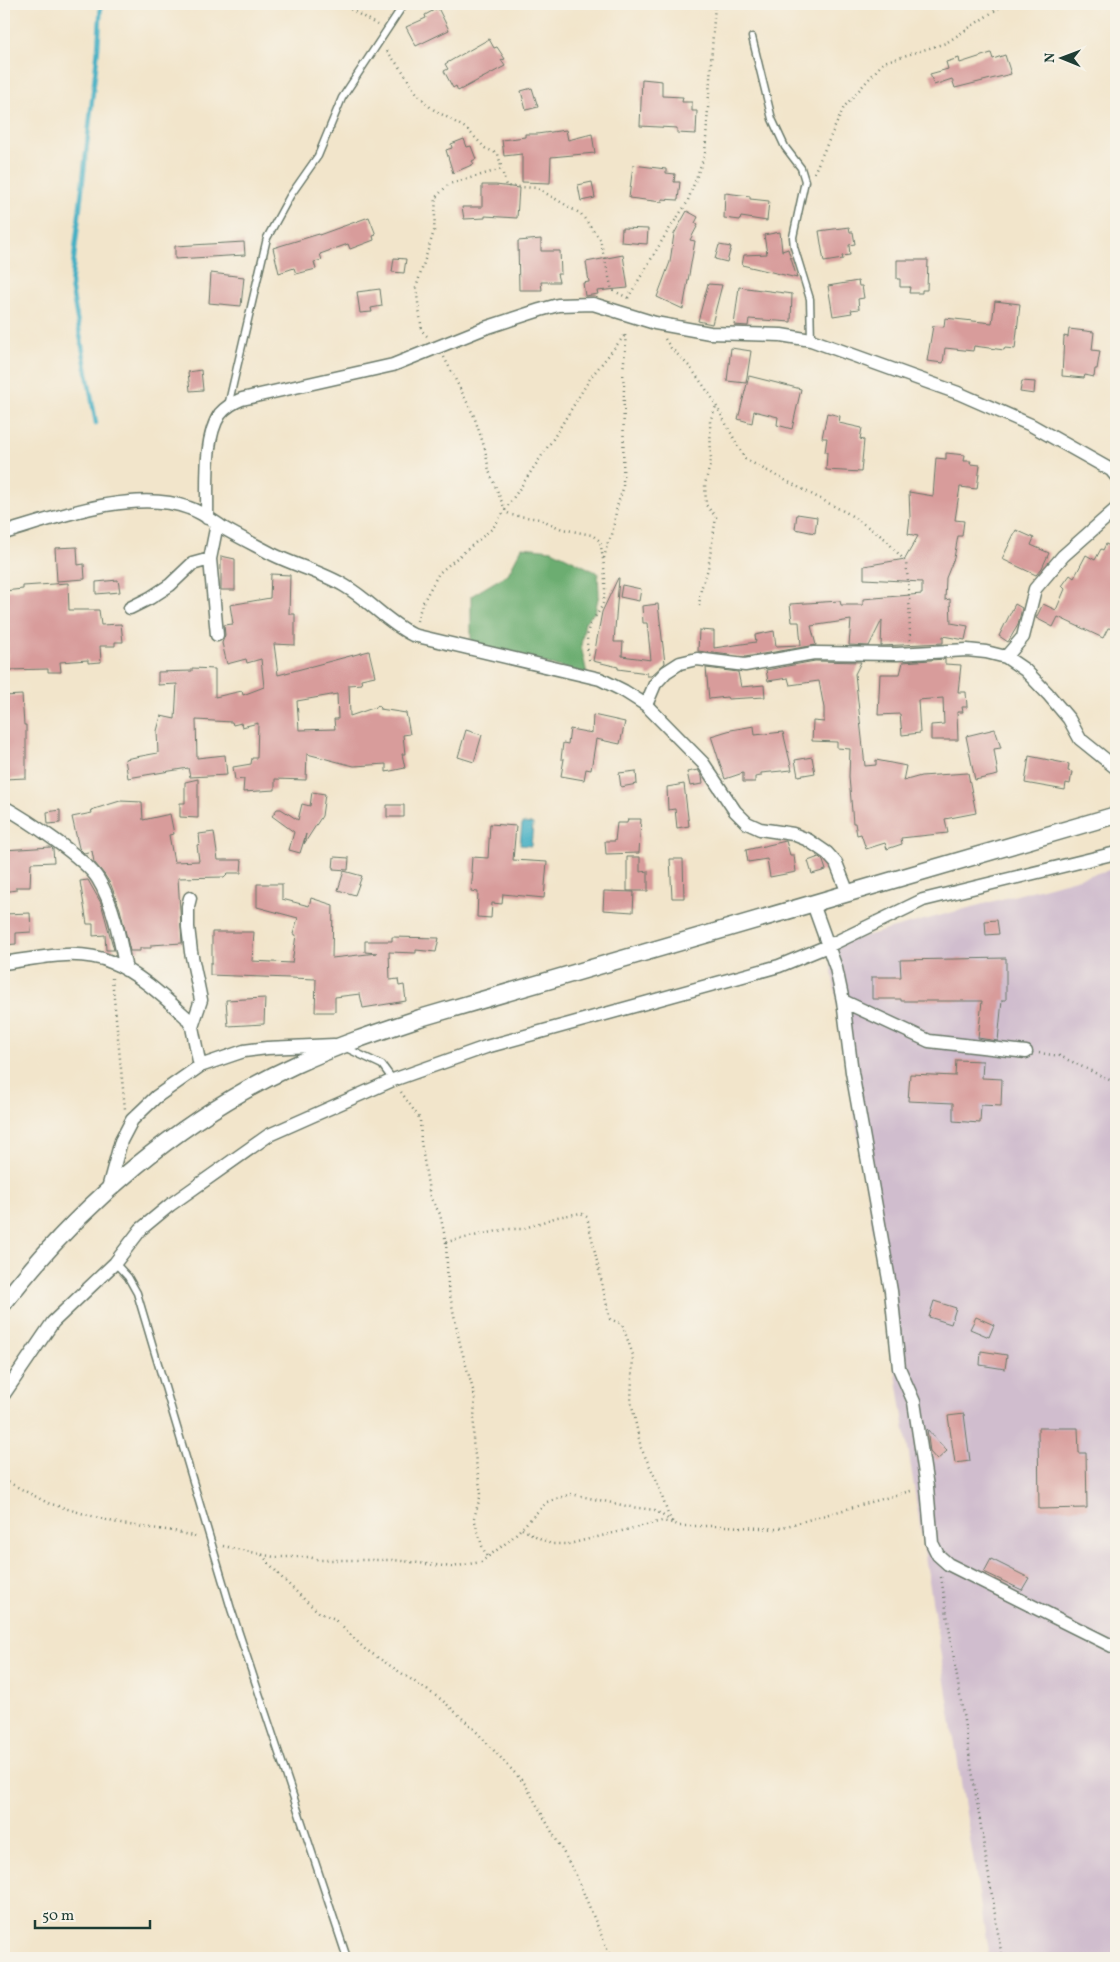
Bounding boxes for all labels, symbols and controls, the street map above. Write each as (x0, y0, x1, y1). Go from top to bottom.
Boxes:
north arrow (1038, 32, 1088, 82)
text: N (1041, 53, 1060, 63)
scale bar (35, 1897, 150, 1929)
text: 50 m (42, 1906, 74, 1927)

